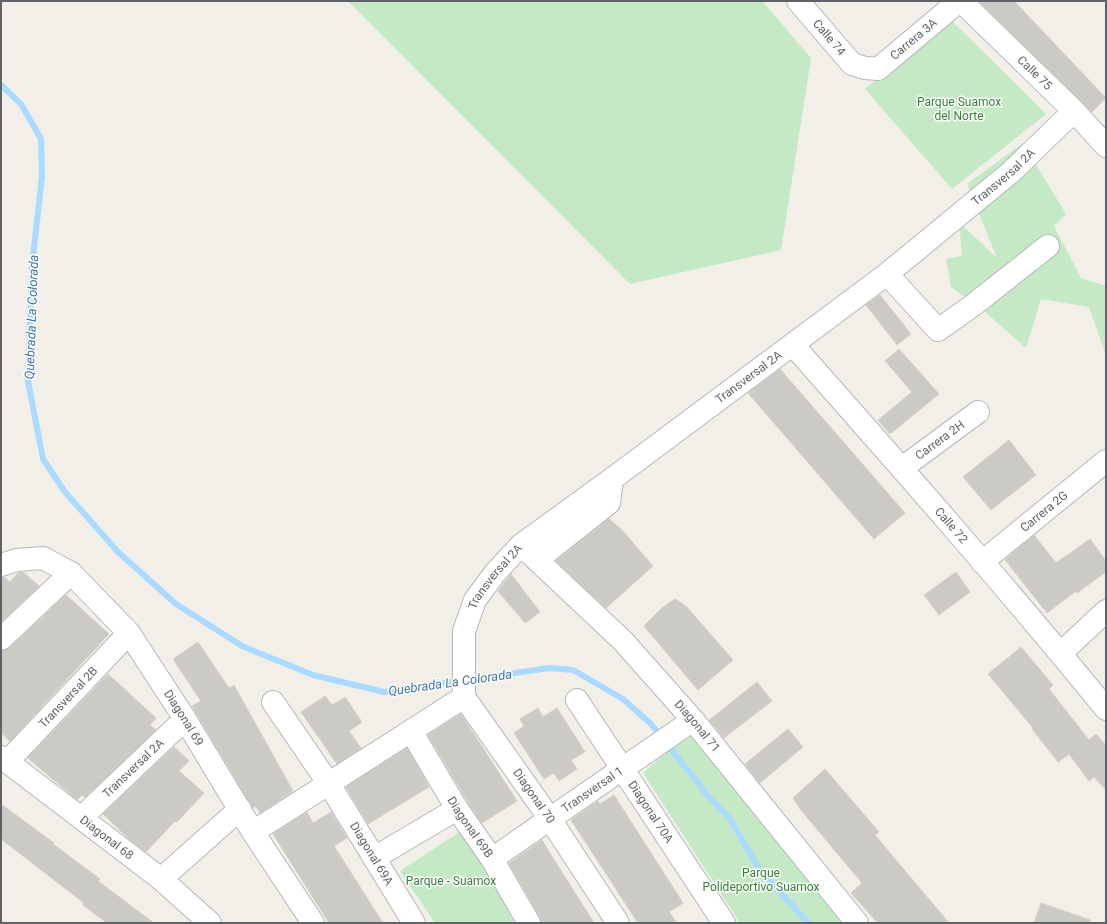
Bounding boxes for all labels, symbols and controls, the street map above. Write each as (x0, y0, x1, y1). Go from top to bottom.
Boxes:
street label: Carrera 3A (887, 15, 940, 63)
street label: Calle 74 (810, 17, 849, 59)
street label: Calle 75 (1014, 53, 1055, 93)
park label: Parque Suamox del Norte (917, 95, 1001, 123)
street label: Transversal 2A (969, 146, 1038, 208)
water label: Quebrada La Colorada (22, 254, 41, 380)
street label: Transversal 2A (713, 348, 785, 407)
street label: Carrera 2H (913, 417, 967, 463)
street label: Carrera 2G (1017, 488, 1071, 535)
street label: Calle 72 (932, 505, 971, 546)
street label: Transversal 2A (465, 541, 525, 611)
street label: Transversal 2B (36, 664, 100, 731)
water label: Quebrada La Colorada (387, 666, 513, 699)
street label: Diagonal 69 (161, 687, 207, 748)
street label: Diagonal 71 (672, 697, 723, 755)
street label: Transversal 2A (100, 736, 167, 801)
street label: Transversal 1 (559, 764, 626, 816)
street label: Diagonal 70 (510, 766, 558, 826)
street label: Diagonal 70A (625, 778, 676, 846)
street label: Diagonal 69B (444, 794, 496, 860)
street label: Diagonal 68 (77, 813, 136, 863)
street label: Diagonal 69A (347, 820, 396, 888)
park label: Parque Polideportivo Suamox (702, 866, 820, 894)
park label: Parque - Suamox (406, 874, 496, 888)

